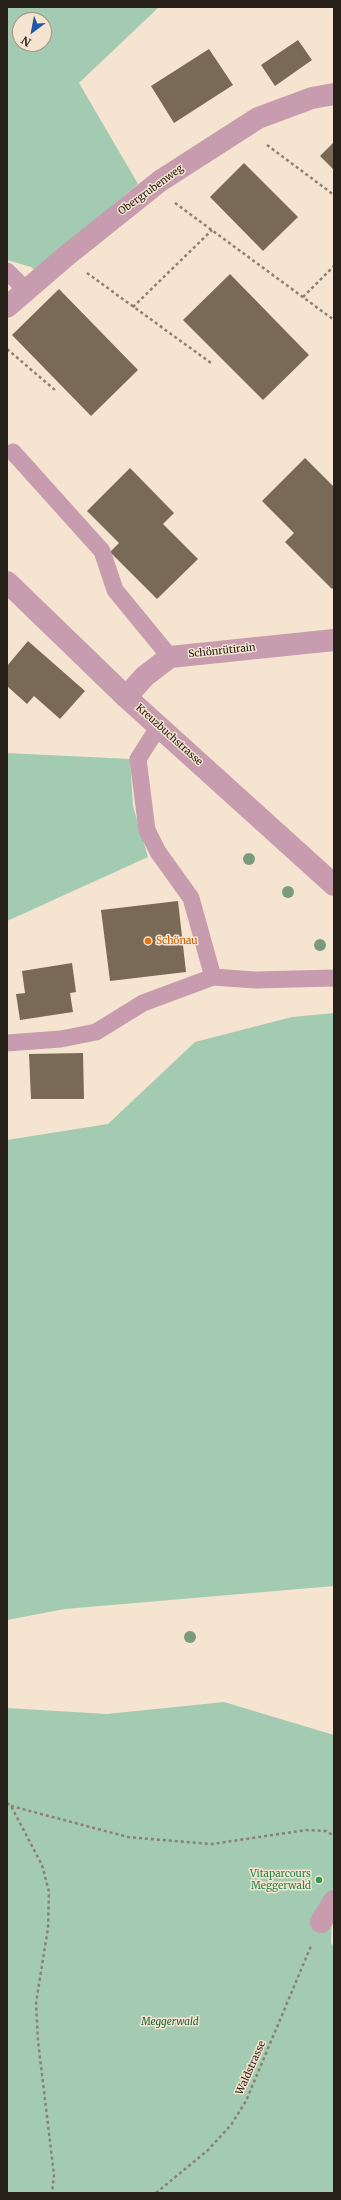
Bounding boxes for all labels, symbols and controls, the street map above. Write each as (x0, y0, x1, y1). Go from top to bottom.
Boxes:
north arrow (12, 12, 52, 52)
text: N (19, 33, 34, 50)
street label: Obergrubenweg (116, 162, 186, 218)
street label: Schönrütirain (188, 642, 256, 660)
street label: Kreuzbuchstrasse (133, 702, 205, 768)
place label: Schönau (156, 935, 198, 947)
marker: Schönau (143, 936, 153, 946)
place label: Vitaparcours Meggerwald (250, 1868, 311, 1892)
marker: Vitaparcours Meggerwald (314, 1875, 324, 1885)
park label: Meggerwald (141, 2016, 199, 2028)
street label: Waldstrasse (234, 2039, 268, 2097)

